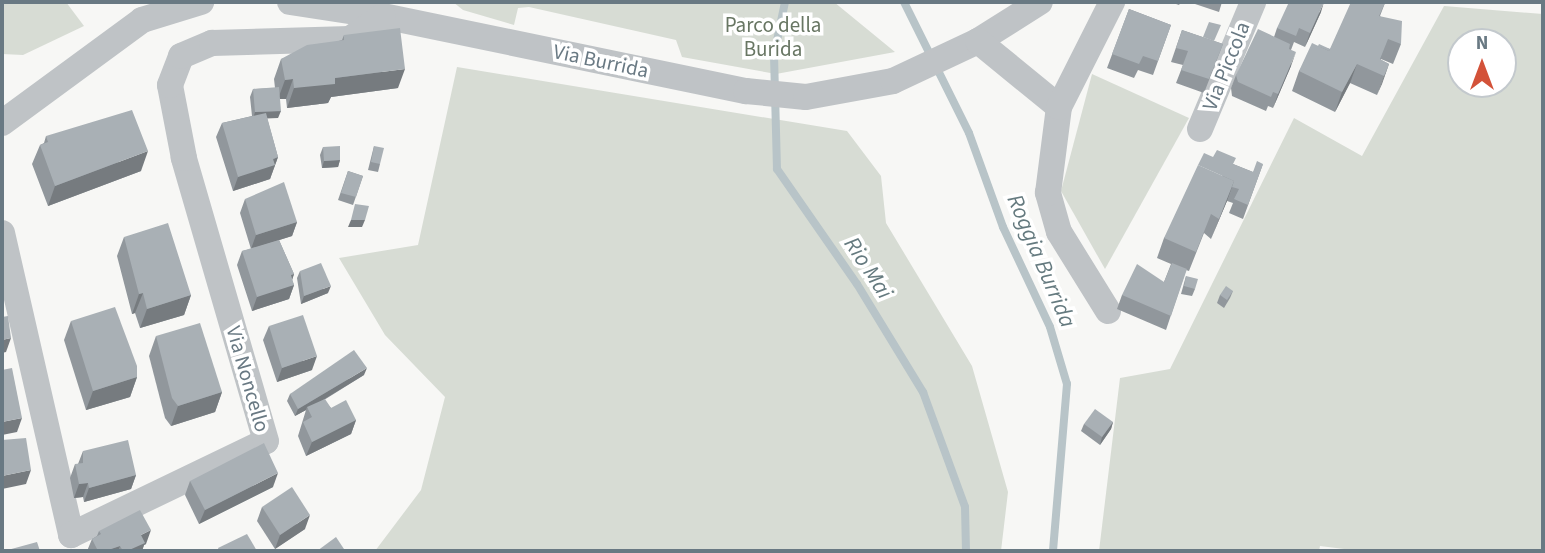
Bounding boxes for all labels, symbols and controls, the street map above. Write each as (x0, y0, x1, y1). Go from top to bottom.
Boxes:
park label: Parco della Burida (725, 12, 821, 62)
street label: Via Piccola (1197, 18, 1255, 114)
north arrow (1447, 28, 1517, 98)
text: N (1476, 30, 1488, 57)
street label: Via Burrida (551, 39, 651, 83)
water label: Roggia Burrida (1001, 190, 1081, 332)
water label: Rio Mai (838, 232, 898, 304)
street label: Via Noncello (221, 323, 275, 435)

